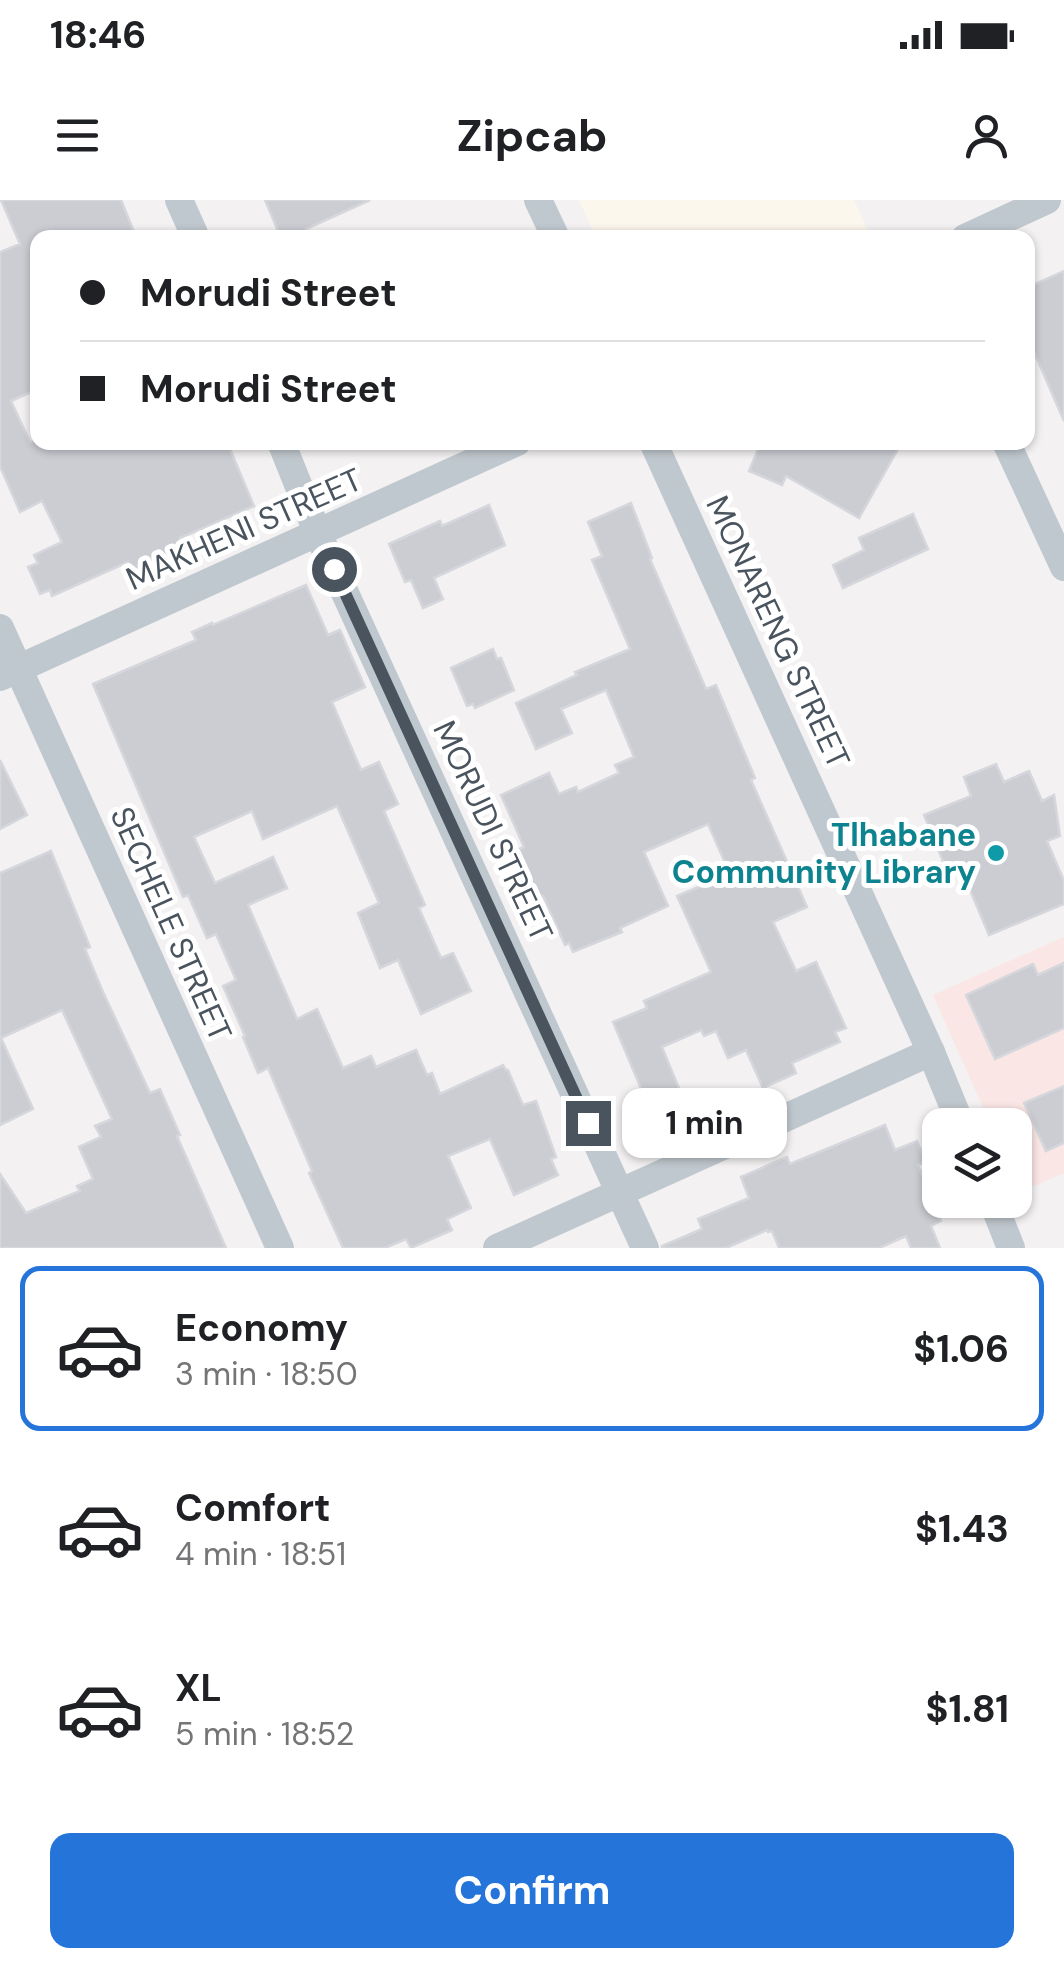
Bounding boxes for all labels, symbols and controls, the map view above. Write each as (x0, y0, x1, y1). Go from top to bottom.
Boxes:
text: 18:46 (50, 10, 146, 60)
text: Zipcab (457, 106, 607, 165)
icon: menu (50, 108, 105, 163)
icon: person (959, 108, 1014, 163)
text: Morudi Street (140, 268, 397, 318)
text: Morudi Street (140, 364, 397, 414)
street label: MAKHENI STREET (119, 458, 369, 600)
street label: MONARENG STREET (696, 489, 860, 775)
route start (312, 547, 357, 592)
street label: MORUDI STREET (424, 714, 563, 948)
street label: SECHELE STREET (101, 800, 241, 1048)
place label: Tlhabane Community Library (672, 814, 976, 893)
marker: Tlhabane Community Library (985, 842, 1007, 864)
callout: 1 min (623, 1088, 788, 1158)
route end (566, 1101, 611, 1146)
text: 1 min (666, 1102, 743, 1144)
map controls (922, 1108, 1032, 1218)
button: layers (922, 1108, 1032, 1218)
text: Economy (175, 1303, 348, 1353)
icon: car (55, 1304, 145, 1394)
text: $1.06 (913, 1324, 1009, 1374)
text: 3 min · 18:50 (175, 1353, 358, 1395)
text: Comfort (175, 1483, 331, 1533)
icon: car (55, 1484, 145, 1574)
text: $1.43 (915, 1504, 1009, 1554)
text: 4 min · 18:51 (175, 1533, 346, 1575)
text: XL (175, 1663, 222, 1713)
icon: car (55, 1664, 145, 1754)
text: $1.81 (926, 1684, 1009, 1734)
text: 5 min · 18:52 (175, 1713, 354, 1755)
button: Confirm (50, 1833, 1014, 1948)

